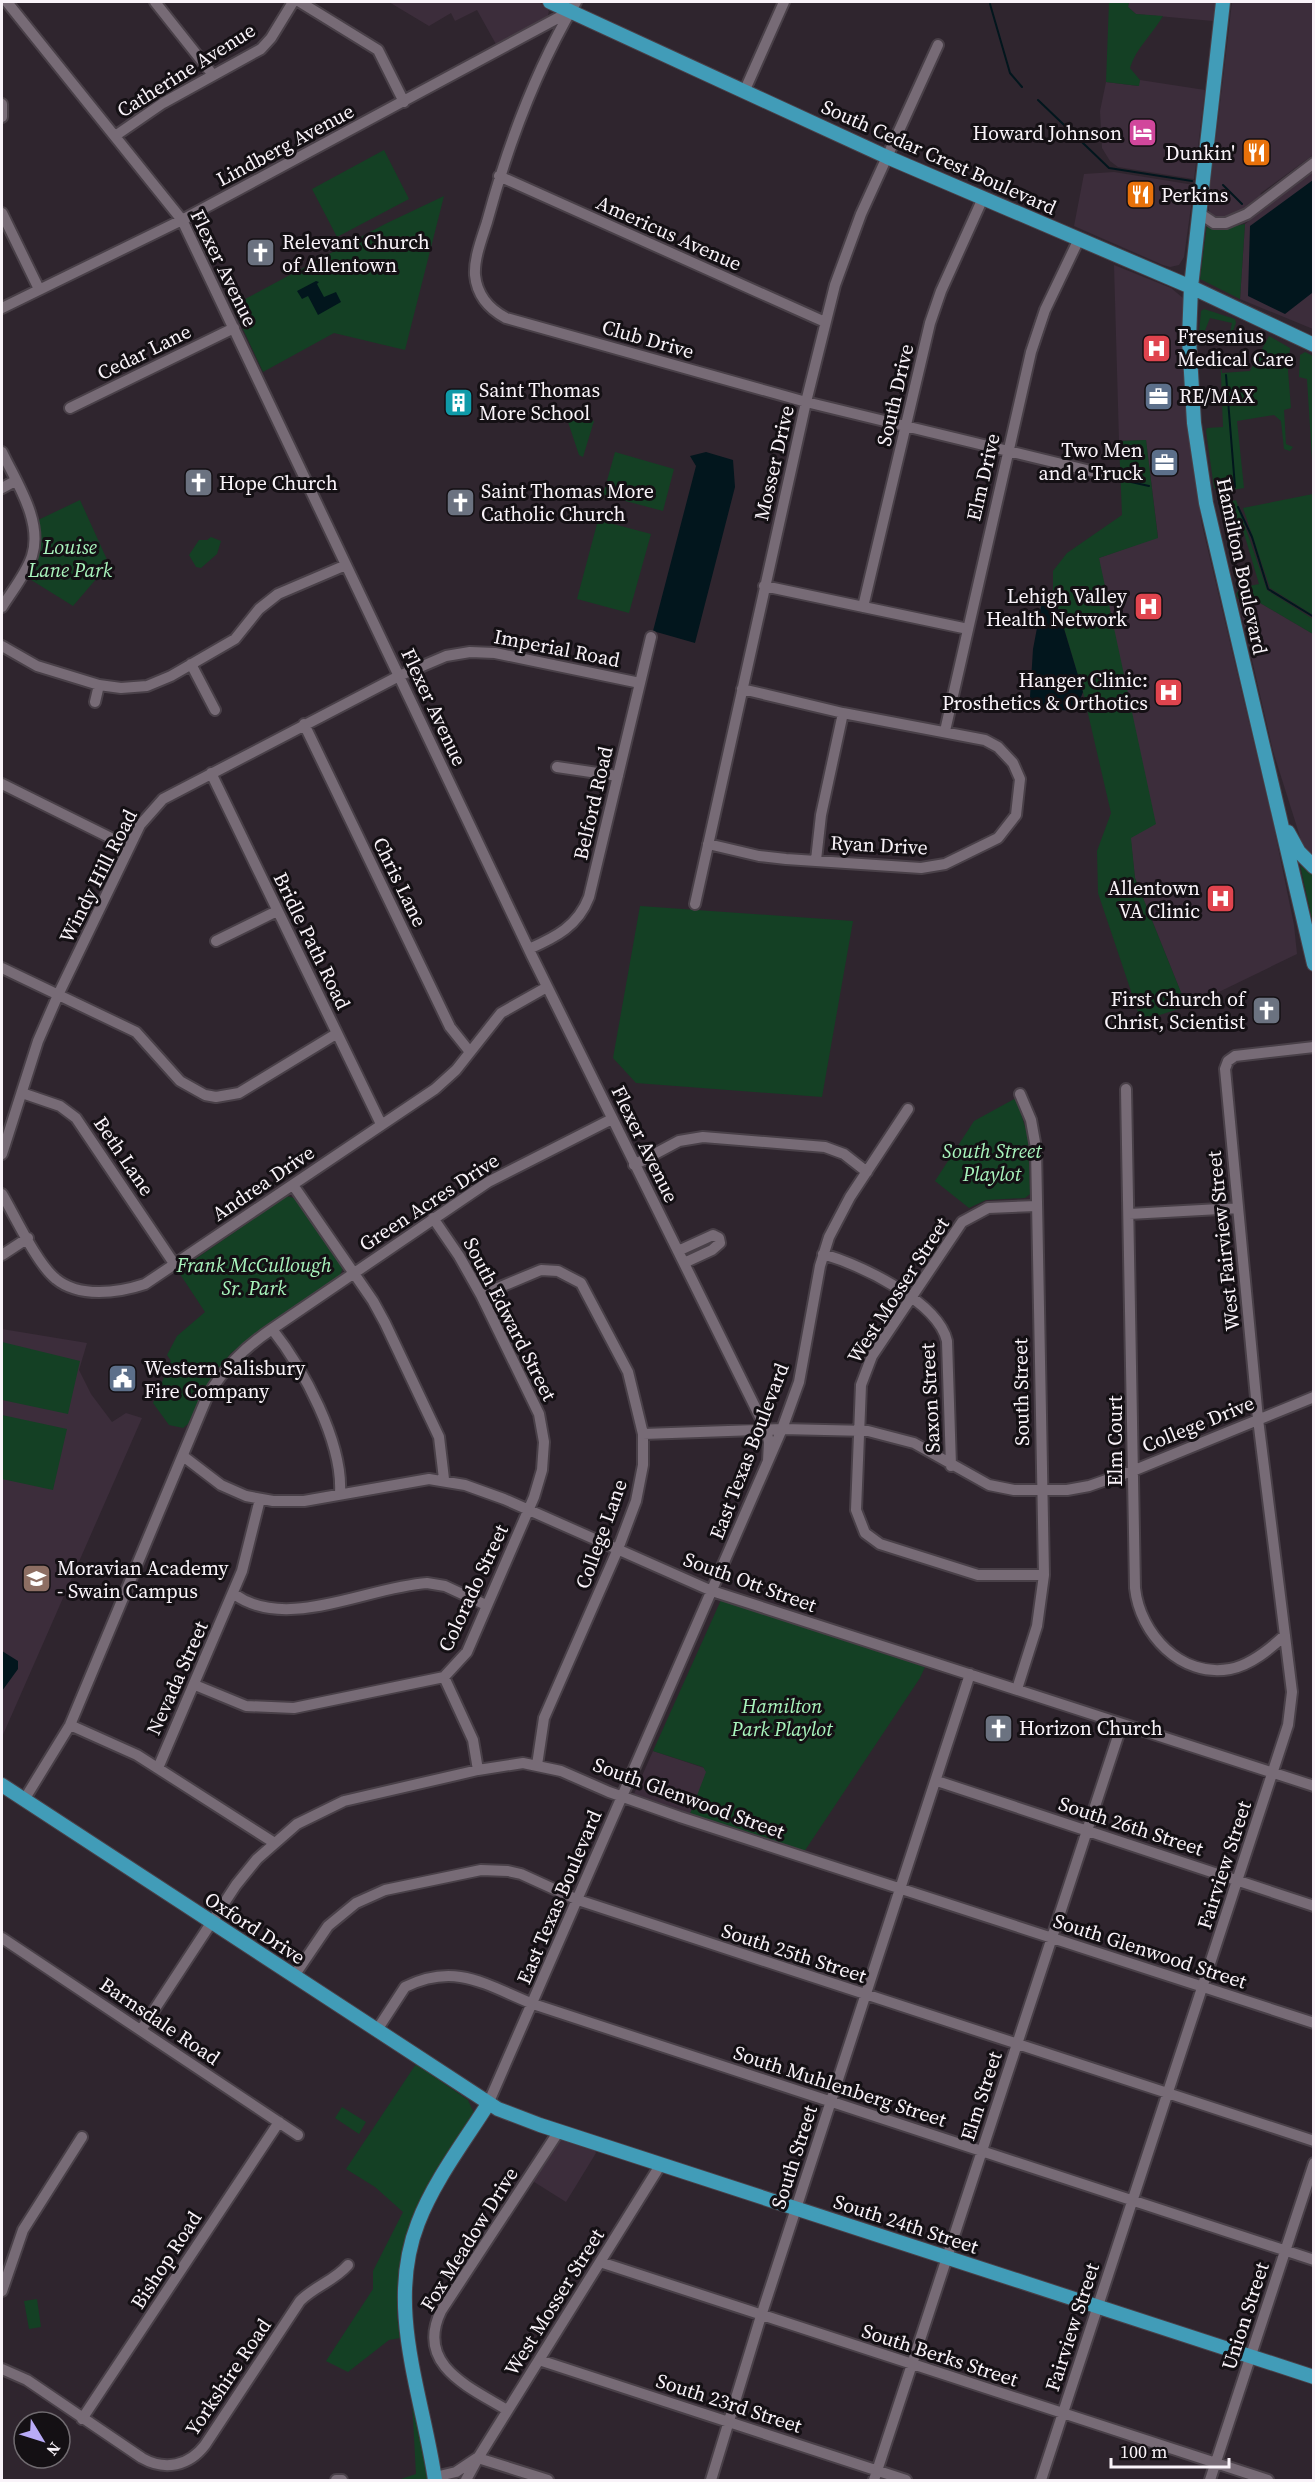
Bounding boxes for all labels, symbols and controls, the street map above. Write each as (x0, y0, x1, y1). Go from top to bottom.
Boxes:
street label: Catherine Avenue (111, 16, 261, 124)
street label: South Cedar Crest Boulevard (817, 92, 1061, 222)
street label: Lindberg Avenue (211, 97, 359, 193)
hotel icon: Howard Johnson (1127, 117, 1159, 149)
place label: Howard Johnson (973, 119, 1122, 147)
restaurant icon: Dunkin' (1240, 137, 1272, 169)
place label: Dunkin' (1165, 139, 1235, 167)
restaurant icon: Perkins (1124, 179, 1156, 211)
place label: Perkins (1161, 181, 1229, 209)
street label: Americus Avenue (592, 188, 746, 278)
street label: Flexer Avenue (184, 205, 264, 331)
place label: Relevant Church of Allentown (282, 228, 430, 279)
church icon: Relevant Church of Allentown (245, 237, 277, 269)
street label: Club Drive (599, 313, 697, 365)
street label: Cedar Lane (92, 317, 196, 387)
place label: Fresenius Medical Care (1177, 322, 1294, 373)
hospital icon: Fresenius Medical Care (1140, 332, 1172, 364)
street label: South Drive (870, 341, 920, 449)
place label: Saint Thomas More School (479, 376, 600, 427)
office icon: RE/MAX (1142, 380, 1174, 412)
place label: RE/MAX (1179, 382, 1255, 410)
building icon: Saint Thomas More School (442, 386, 474, 418)
street label: Mosser Drive (747, 403, 801, 523)
street label: Elm Drive (959, 431, 1007, 523)
place label: Two Men and a Truck (1038, 436, 1143, 487)
office icon: Two Men and a Truck (1148, 446, 1180, 478)
church icon: Hope Church (182, 467, 214, 499)
place label: Hope Church (219, 469, 338, 497)
street label: Hamilton Boulevard (1210, 475, 1275, 658)
place label: Saint Thomas More Catholic Church (481, 477, 654, 528)
church icon: Saint Thomas More Catholic Church (444, 487, 476, 519)
park label: Louise Lane Park (27, 533, 113, 584)
place label: Lehigh Valley Health Network (986, 582, 1128, 633)
hospital icon: Lehigh Valley Health Network (1132, 591, 1164, 623)
street label: Imperial Road (492, 622, 623, 674)
street label: Flexer Avenue (395, 644, 473, 770)
place label: Hanger Clinic: Prosthetics & Orthotics (942, 666, 1148, 717)
hospital icon: Hanger Clinic: Prosthetics & Orthotics (1153, 676, 1185, 708)
street label: Belford Road (566, 743, 620, 863)
street label: Windy Hill Road (52, 804, 144, 948)
street label: Ryan Drive (830, 828, 928, 862)
street label: Chris Lane (366, 832, 434, 932)
street label: Bridle Path Road (267, 868, 358, 1015)
place label: Allentown VA Clinic (1108, 874, 1200, 925)
hospital icon: Allentown VA Clinic (1205, 883, 1237, 915)
place label: First Church of Christ, Scientist (1104, 985, 1247, 1036)
church icon: First Church of Christ, Scientist (1250, 994, 1282, 1026)
street label: Flexer Avenue (605, 1081, 685, 1207)
street label: Beth Lane (87, 1111, 161, 1201)
park label: South Street Playlot (942, 1137, 1043, 1188)
street label: Andrea Drive (206, 1138, 320, 1228)
street label: Green Acres Drive (354, 1146, 504, 1258)
street label: West Fairview Street (1200, 1149, 1246, 1333)
street label: West Mosser Street (840, 1211, 956, 1368)
street label: South Edward Street (457, 1232, 564, 1406)
park label: Frank McCullough Sr. Park (175, 1251, 332, 1302)
street label: South Street (1006, 1337, 1036, 1446)
street label: Saxon Street (913, 1342, 947, 1454)
place label: Western Salisbury Fire Company (144, 1354, 306, 1405)
street label: East Texas Boulevard (702, 1358, 796, 1543)
public building icon: Western Salisbury Fire Company (107, 1363, 139, 1395)
street label: College Drive (1138, 1389, 1258, 1459)
street label: Elm Court (1101, 1395, 1129, 1487)
street label: College Lane (568, 1475, 634, 1593)
street label: Colorado Street (431, 1519, 515, 1656)
street label: South Ott Street (680, 1545, 821, 1619)
place label: Moravian Academy - Swain Campus (57, 1554, 229, 1605)
school or university icon: Moravian Academy - Swain Campus (20, 1563, 52, 1595)
street label: Nevada Street (139, 1616, 215, 1739)
park label: Hamilton Park Playlot (730, 1692, 834, 1743)
church icon: Horizon Church (982, 1712, 1014, 1744)
place label: Horizon Church (1019, 1714, 1163, 1742)
street label: South Glenwood Street (589, 1750, 789, 1846)
street label: South 26th Street (1055, 1789, 1207, 1863)
street label: Fairview Street (1190, 1797, 1258, 1933)
street label: East Texas Boulevard (510, 1805, 609, 1988)
street label: Oxford Drive (199, 1885, 311, 1971)
street label: South Glenwood Street (1050, 1907, 1251, 1996)
street label: South 25th Street (718, 1916, 870, 1990)
street label: Barnsdale Road (94, 1970, 226, 2072)
street label: South Muhlenberg Street (730, 2038, 950, 2134)
street label: Elm Street (953, 2047, 1009, 2144)
street label: South Street (764, 2101, 824, 2212)
street label: Fox Meadow Drive (413, 2162, 525, 2316)
street label: South 24th Street (830, 2187, 982, 2261)
street label: Bishop Road (124, 2205, 208, 2314)
street label: West Mosser Street (497, 2223, 611, 2381)
street label: Union Street (1214, 2258, 1276, 2373)
street label: Fairview Street (1038, 2259, 1106, 2395)
street label: Yorkshire Road (178, 2312, 278, 2441)
street label: South Berks Street (858, 2317, 1022, 2394)
street label: South 23rd Street (652, 2366, 806, 2440)
north arrow (12, 2410, 72, 2470)
scale bar (1111, 2431, 1230, 2469)
text: N (41, 2438, 66, 2461)
text: 100 m (1120, 2439, 1167, 2464)

